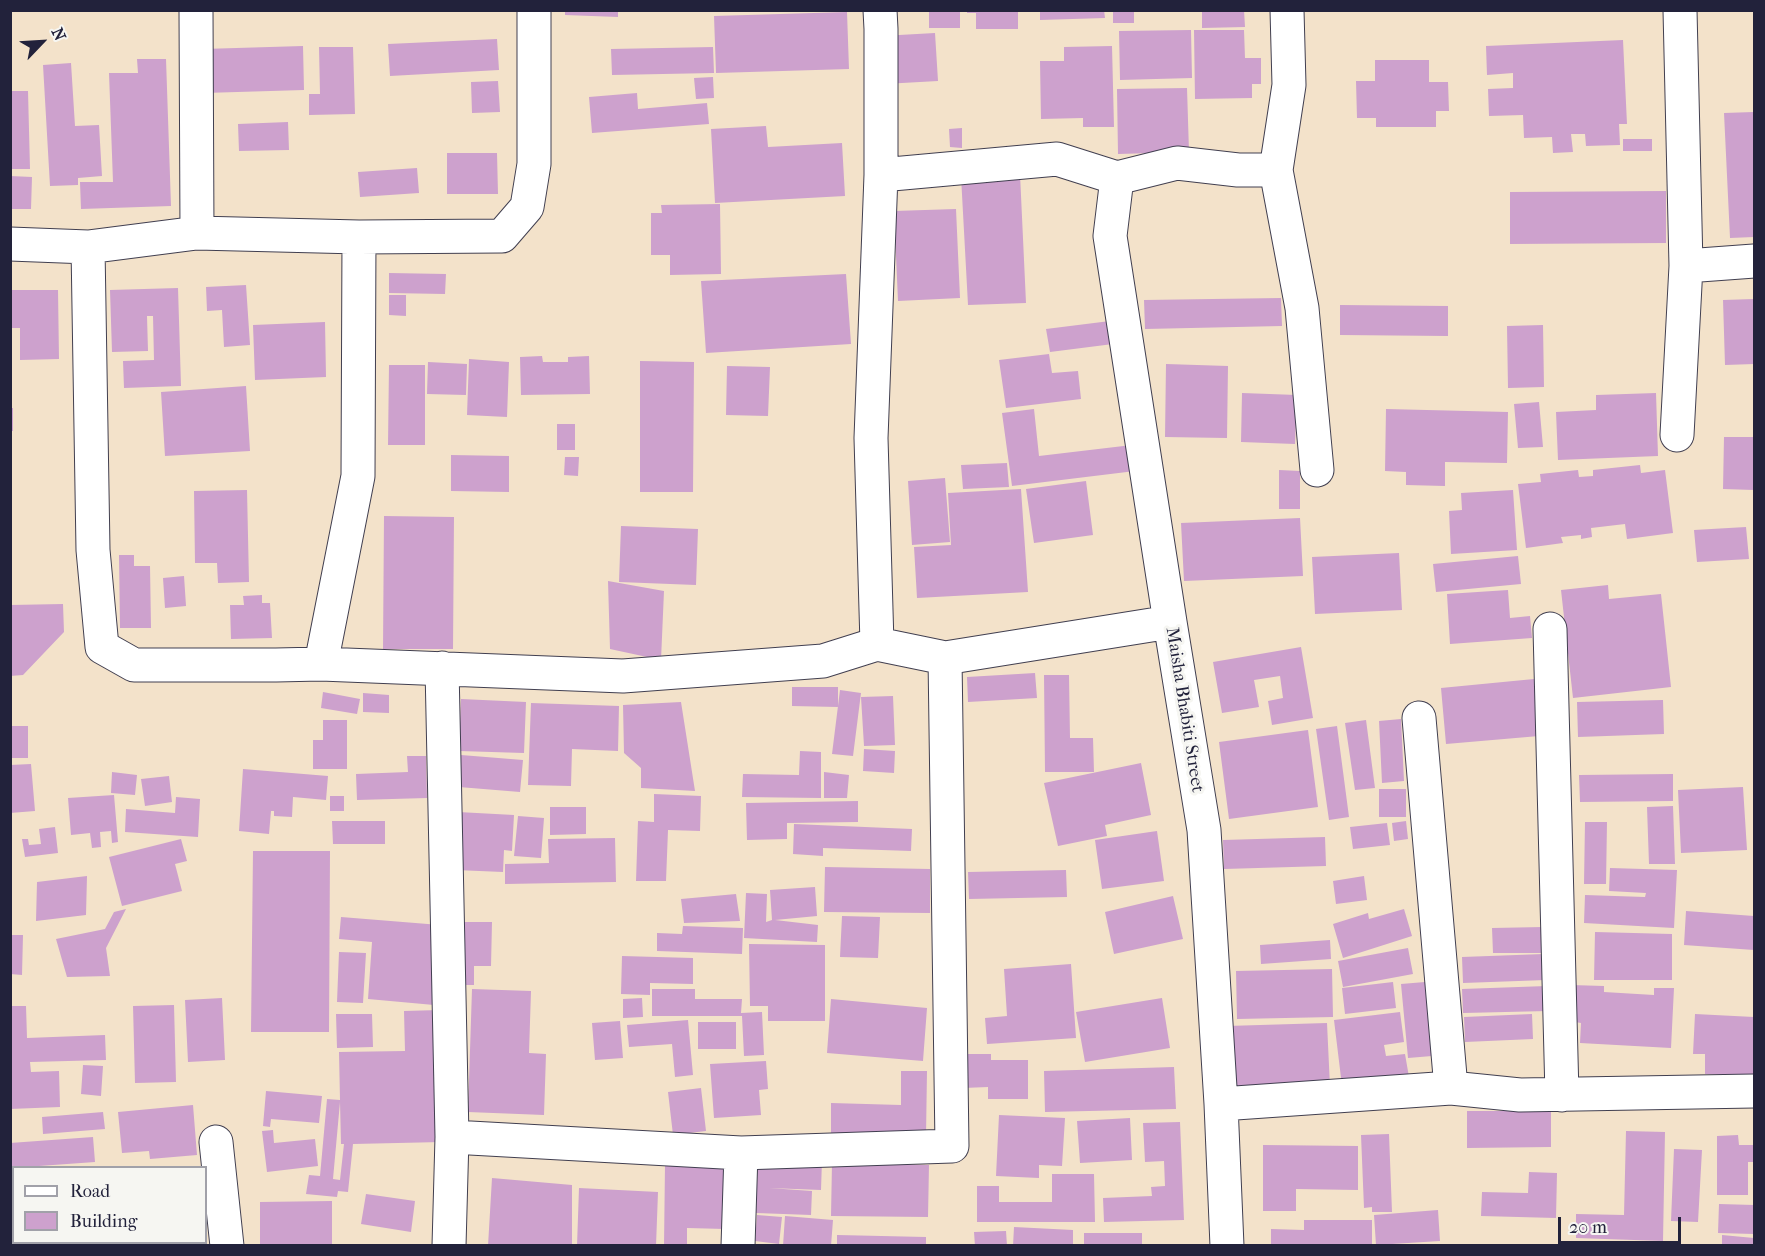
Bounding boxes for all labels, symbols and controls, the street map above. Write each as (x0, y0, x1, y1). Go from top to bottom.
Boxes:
north arrow (12, 12, 72, 72)
text: N (48, 25, 70, 44)
street label: Maisha Bhabiti Street (1160, 626, 1208, 794)
legend (12, 1166, 207, 1244)
text: Road (70, 1181, 110, 1202)
scale bar (1561, 1205, 1684, 1243)
text: Building (70, 1211, 137, 1232)
text: 20 m (1569, 1217, 1607, 1238)

